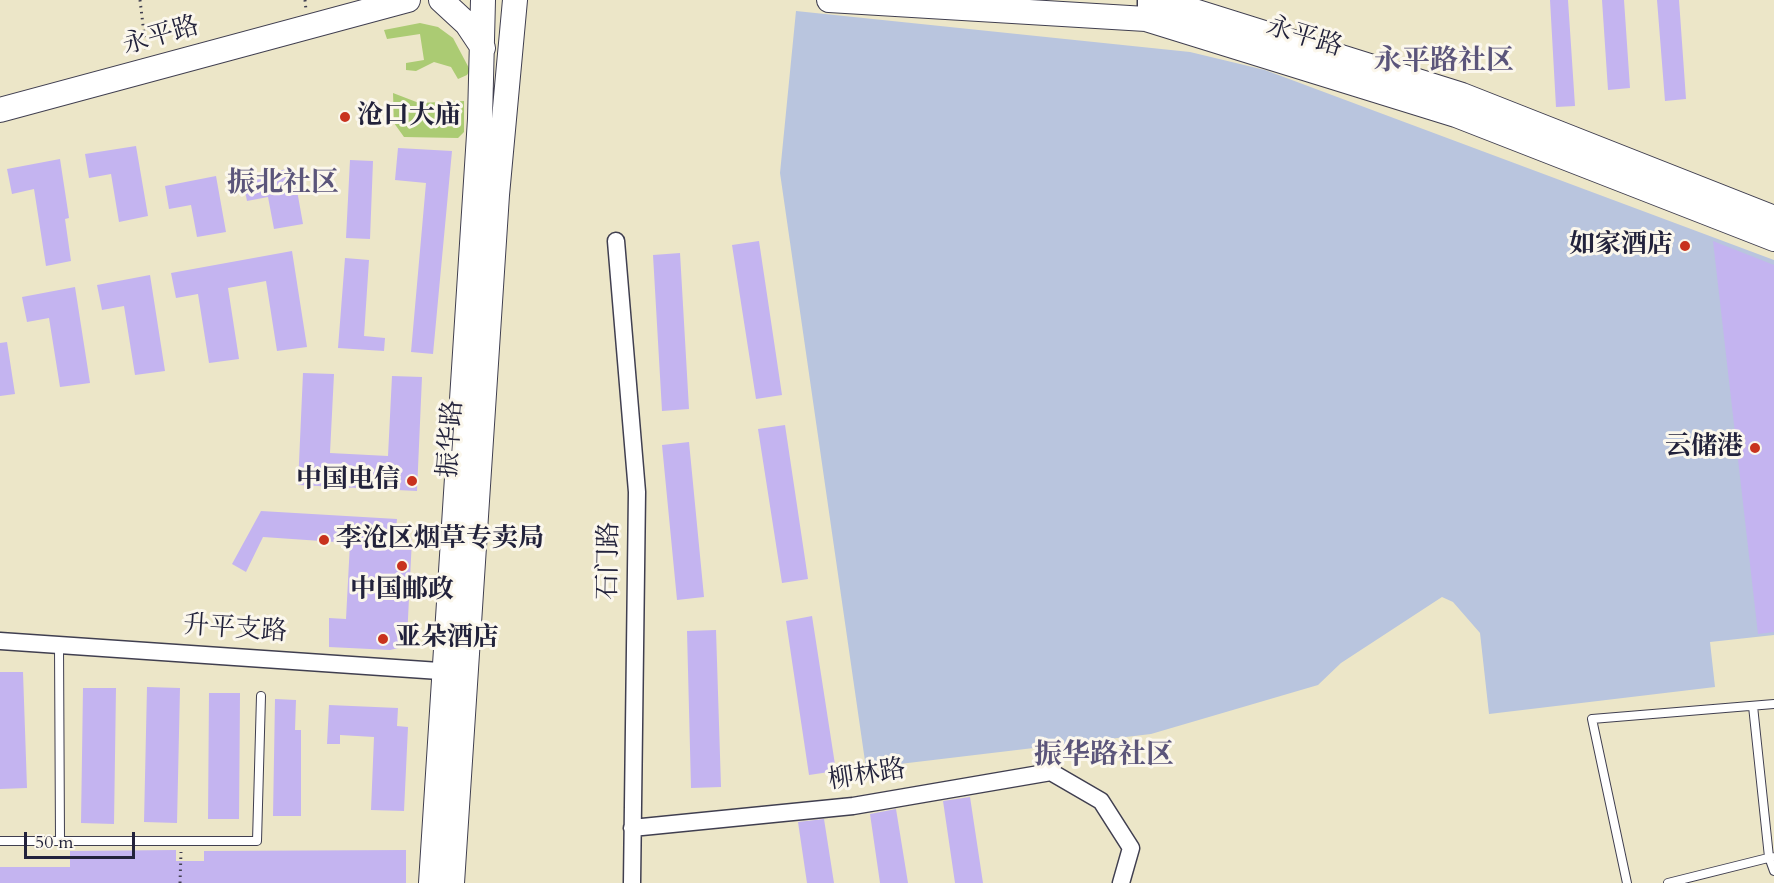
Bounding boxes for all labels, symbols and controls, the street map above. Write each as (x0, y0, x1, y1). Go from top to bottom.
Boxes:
street label: 永平路 (119, 11, 203, 63)
street label: 永平路 (1262, 12, 1346, 64)
district label: 永平路社区 (1374, 46, 1514, 80)
place label: 沧口大庙 (357, 101, 461, 133)
marker: 沧口大庙 (338, 110, 352, 124)
district label: 振北社区 (227, 168, 339, 202)
place label: 如家酒店 (1569, 230, 1673, 262)
marker: 如家酒店 (1678, 239, 1692, 253)
street label: 振华路 (434, 399, 470, 479)
place label: 云储港 (1665, 432, 1743, 464)
marker: 云储港 (1748, 441, 1762, 455)
place label: 中国电信 (296, 465, 400, 497)
marker: 中国电信 (405, 474, 419, 488)
street label: 石门路 (594, 522, 626, 600)
place label: 李沧区烟草专卖局 (336, 524, 544, 556)
marker: 李沧区烟草专卖局 (317, 533, 331, 547)
marker: 中国邮政 (395, 559, 409, 573)
place label: 中国邮政 (350, 575, 454, 607)
street label: 升平支路 (182, 611, 288, 649)
place label: 亚朵酒店 (395, 623, 499, 655)
marker: 亚朵酒店 (376, 632, 390, 646)
district label: 振华路社区 (1034, 740, 1174, 774)
street label: 柳林路 (826, 754, 908, 798)
scale bar (27, 820, 138, 858)
text: 50 m (35, 830, 74, 855)

